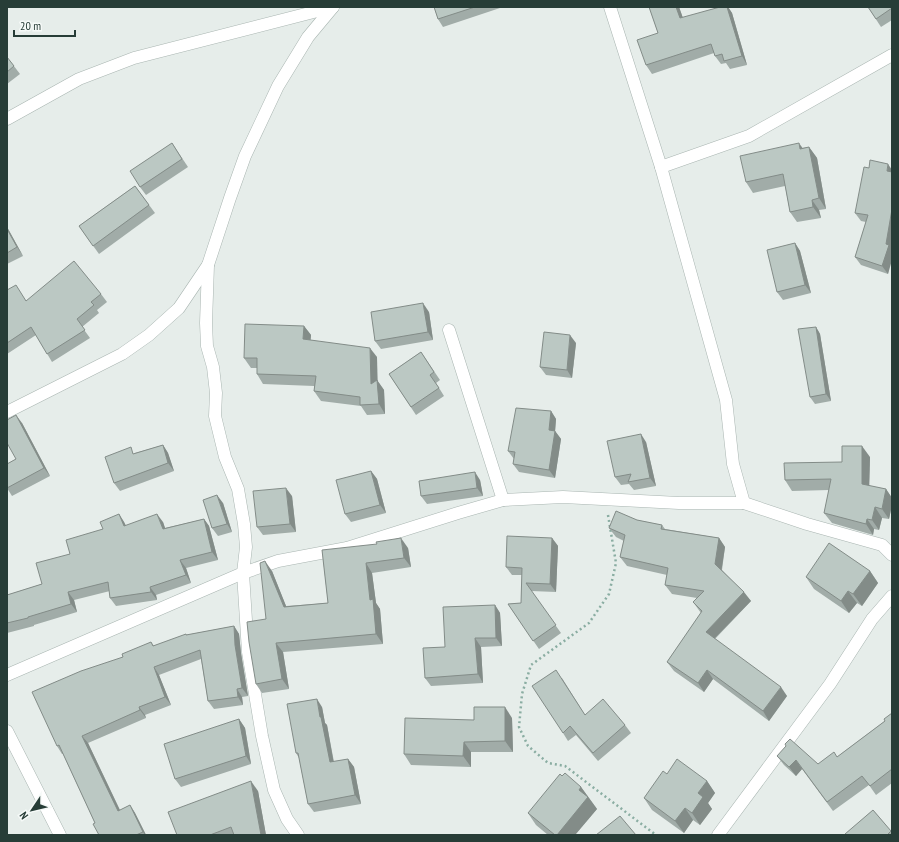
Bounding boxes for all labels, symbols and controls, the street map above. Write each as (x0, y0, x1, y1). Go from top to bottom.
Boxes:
scale bar (14, 12, 75, 38)
text: 20 m (20, 18, 41, 33)
north arrow (12, 790, 52, 830)
text: N (16, 809, 31, 822)

